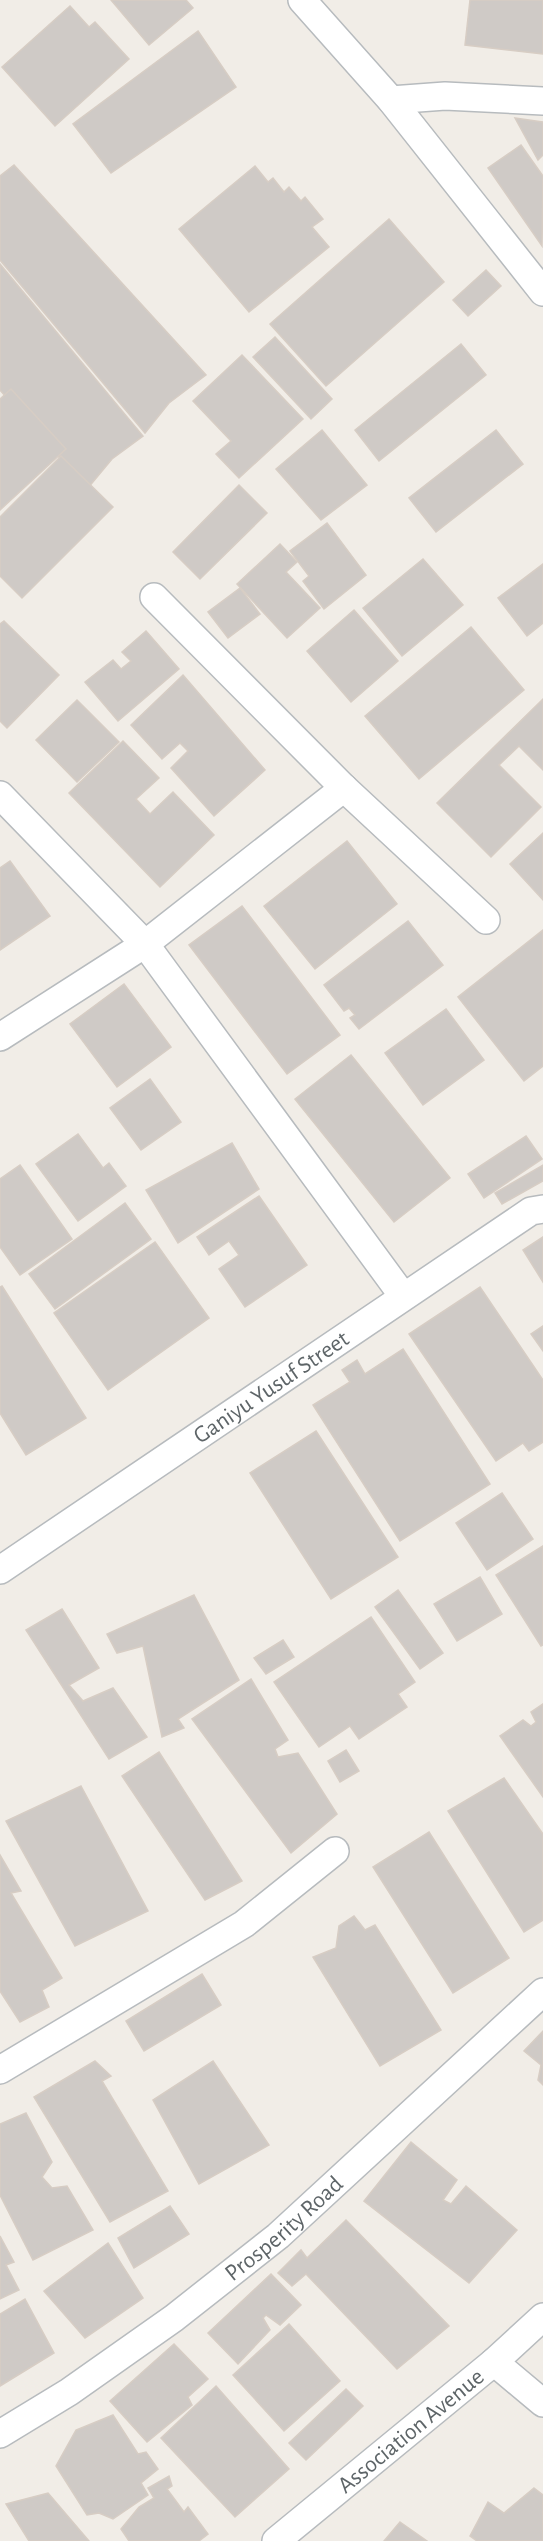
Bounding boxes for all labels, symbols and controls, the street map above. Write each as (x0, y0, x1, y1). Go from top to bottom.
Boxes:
street label: Ganiyu Yusuf Street (189, 1327, 354, 1449)
street label: Prosperity Road (221, 2172, 348, 2286)
street label: Association Avenue (334, 2365, 489, 2498)

